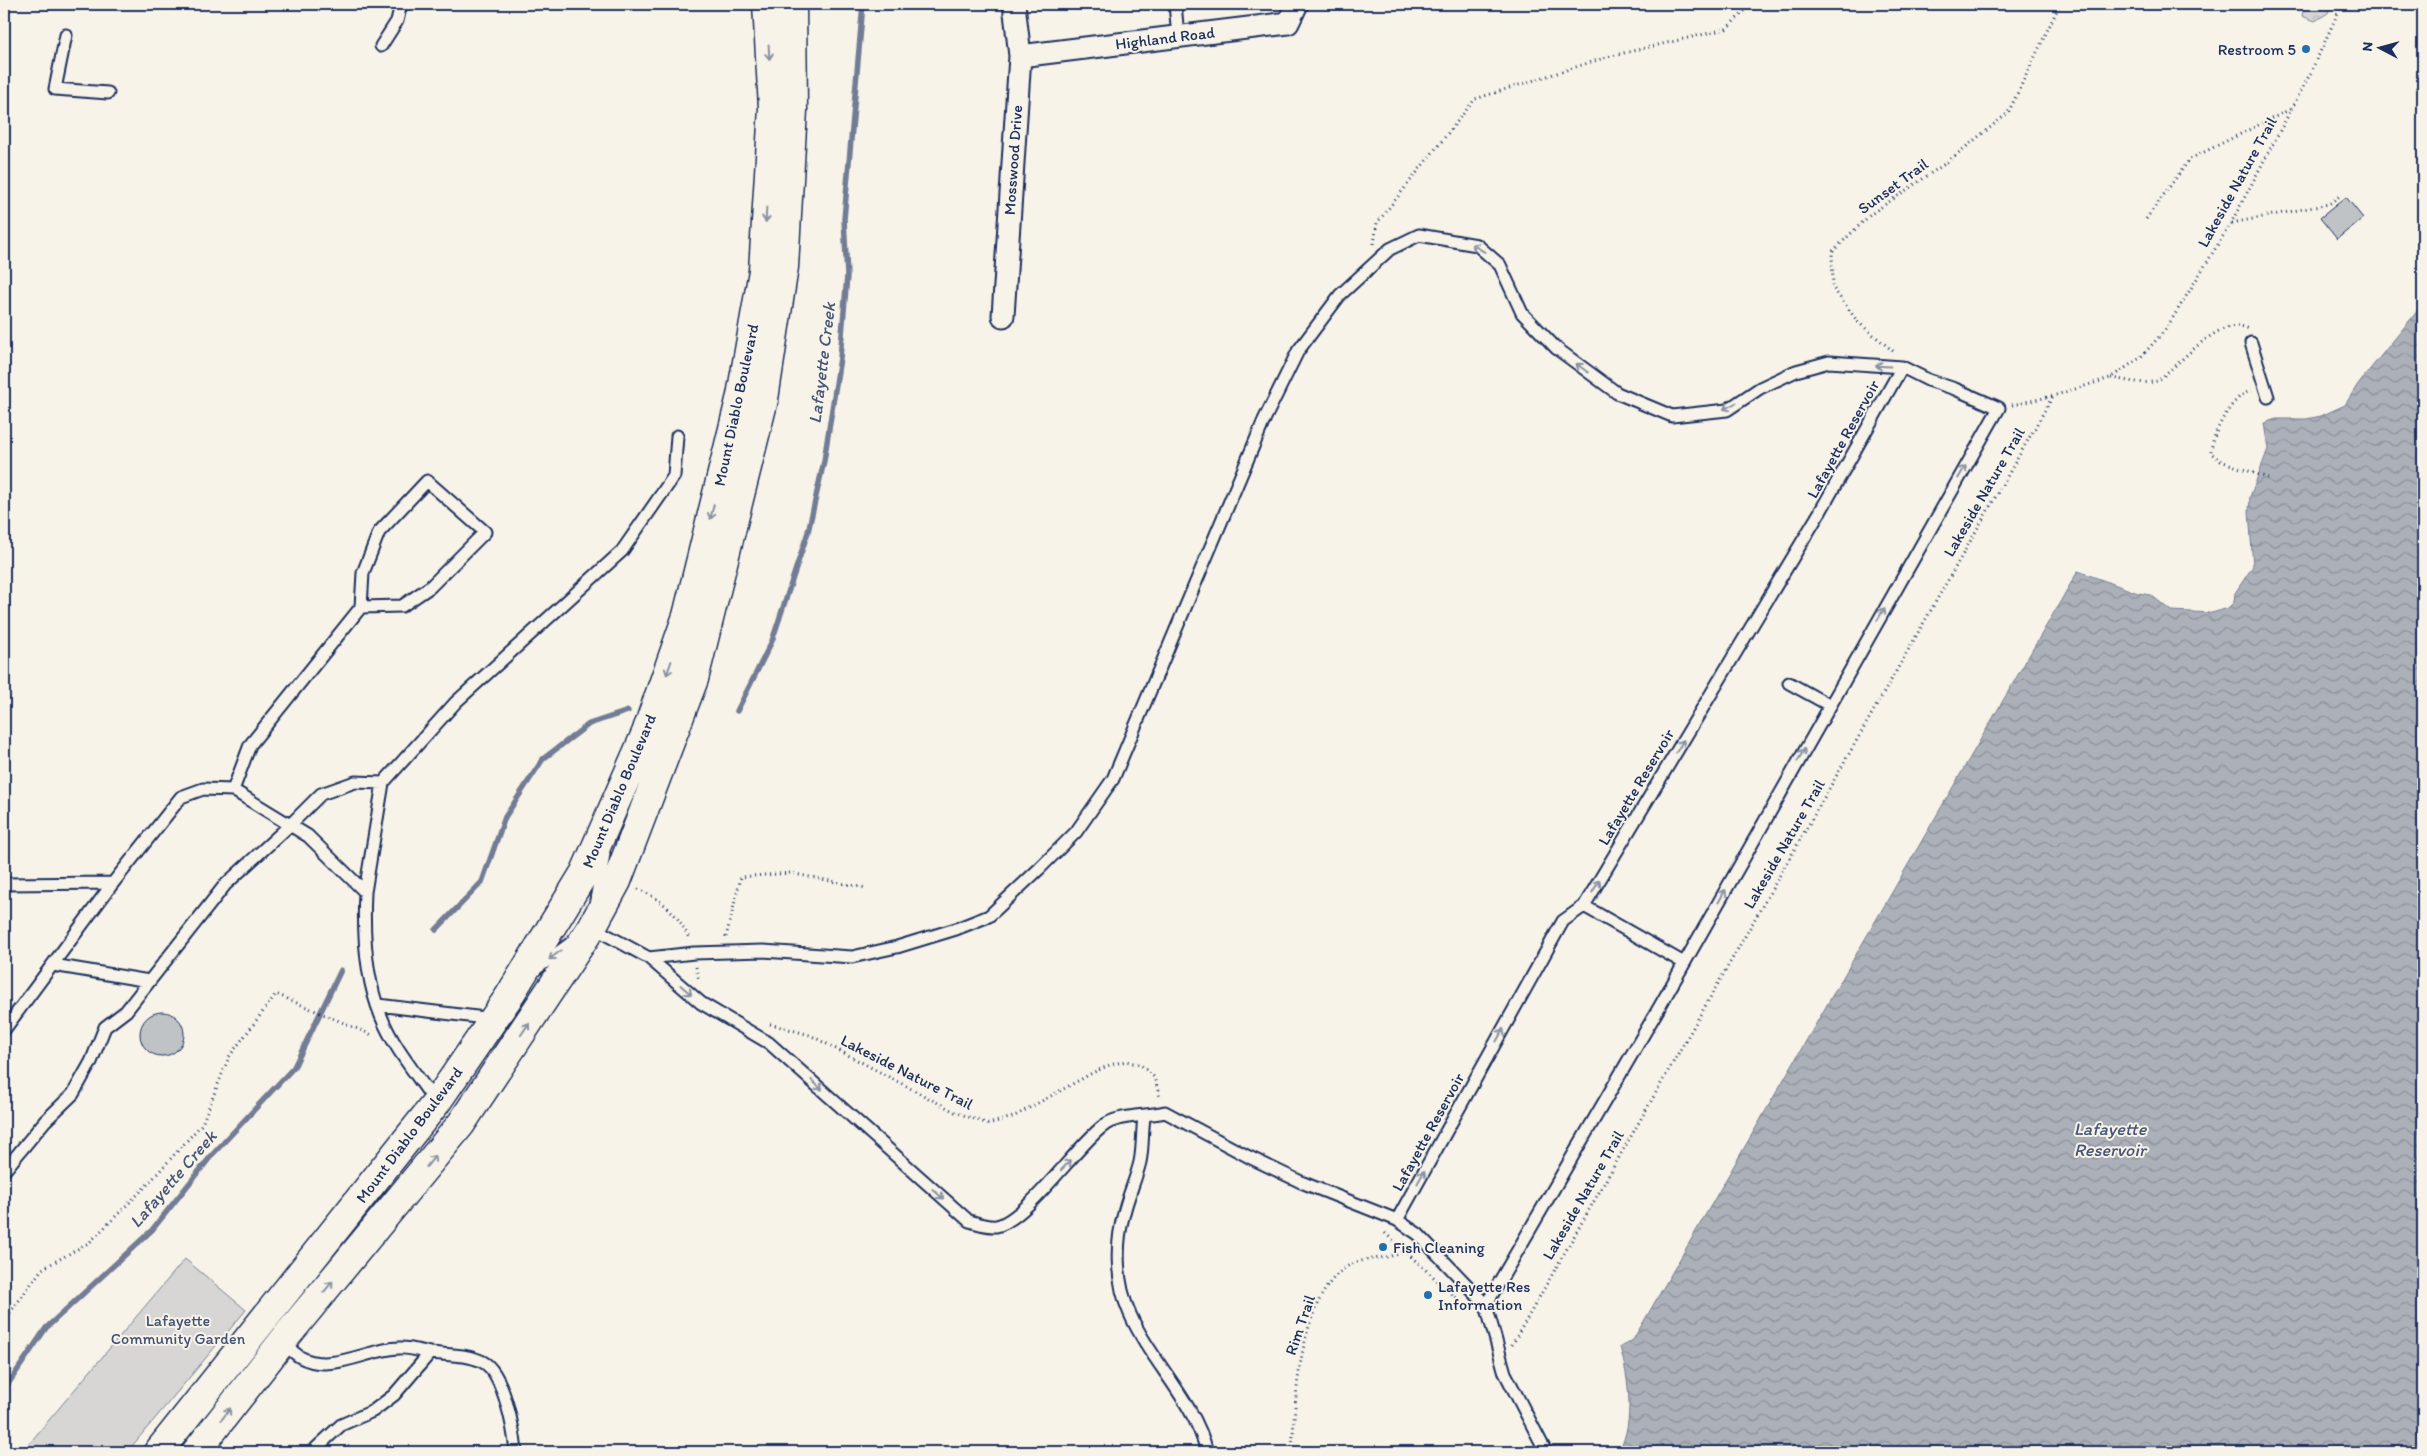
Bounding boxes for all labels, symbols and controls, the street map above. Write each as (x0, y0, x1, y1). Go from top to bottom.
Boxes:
street label: Highland Road (1114, 22, 1216, 54)
north arrow (2354, 22, 2404, 72)
place label: Restroom 5 (2218, 40, 2296, 59)
text: N (2359, 41, 2377, 52)
marker: Restroom 5 (2300, 43, 2312, 55)
one-way arrow (765, 44, 774, 60)
street label: Mosswood Drive (1000, 104, 1026, 216)
street label: Lakeside Nature Trail (2193, 113, 2281, 250)
street label: Sunset Trail (1854, 154, 1932, 218)
one-way arrow (762, 206, 771, 222)
one-way arrow (1471, 243, 1486, 253)
water label: Lafayette Creek (804, 300, 841, 425)
street label: Mount Diablo Boulevard (710, 322, 763, 488)
one-way arrow (1875, 361, 1891, 370)
one-way arrow (1576, 362, 1589, 373)
street label: Lafayette Reservoir (1803, 376, 1884, 501)
one-way arrow (1723, 401, 1738, 411)
street label: Lakeside Nature Trail (1939, 424, 2029, 560)
one-way arrow (1958, 466, 1968, 480)
one-way arrow (707, 503, 716, 519)
one-way arrow (1877, 607, 1887, 621)
one-way arrow (663, 660, 673, 676)
street label: Mount Diablo Boulevard (578, 711, 660, 871)
street label: Lafayette Reservoir (1594, 725, 1679, 849)
one-way arrow (1675, 740, 1685, 754)
one-way arrow (1796, 747, 1806, 762)
street label: Lakeside Nature Trail (1739, 776, 1829, 912)
one-way arrow (1591, 879, 1601, 893)
one-way arrow (1717, 890, 1727, 904)
one-way arrow (548, 950, 562, 960)
one-way arrow (679, 984, 692, 995)
one-way arrow (520, 1022, 530, 1036)
one-way arrow (1495, 1029, 1505, 1043)
street label: Lakeside Nature Trail (838, 1030, 977, 1114)
street label: Mount Diablo Boulevard (352, 1063, 467, 1207)
street label: Lafayette Reservoir (1388, 1069, 1469, 1194)
one-way arrow (810, 1080, 823, 1091)
water label: Lafayette Reservoir (2074, 1118, 2148, 1161)
water label: Lafayette Creek (125, 1125, 222, 1232)
street label: Lakeside Nature Trail (1538, 1127, 1628, 1263)
one-way arrow (425, 1155, 436, 1168)
one-way arrow (1060, 1158, 1072, 1171)
one-way arrow (1416, 1170, 1426, 1185)
one-way arrow (932, 1188, 945, 1199)
place label: Fish Cleaning (1393, 1238, 1486, 1257)
marker: Fish Cleaning (1377, 1241, 1389, 1253)
place label: Lafayette Res Information (1438, 1277, 1530, 1314)
one-way arrow (322, 1281, 333, 1294)
marker: Lafayette Res Information (1422, 1289, 1434, 1301)
street label: Rim Trail (1281, 1292, 1319, 1358)
park label: Lafayette Community Garden (111, 1311, 246, 1348)
one-way arrow (221, 1408, 232, 1421)

